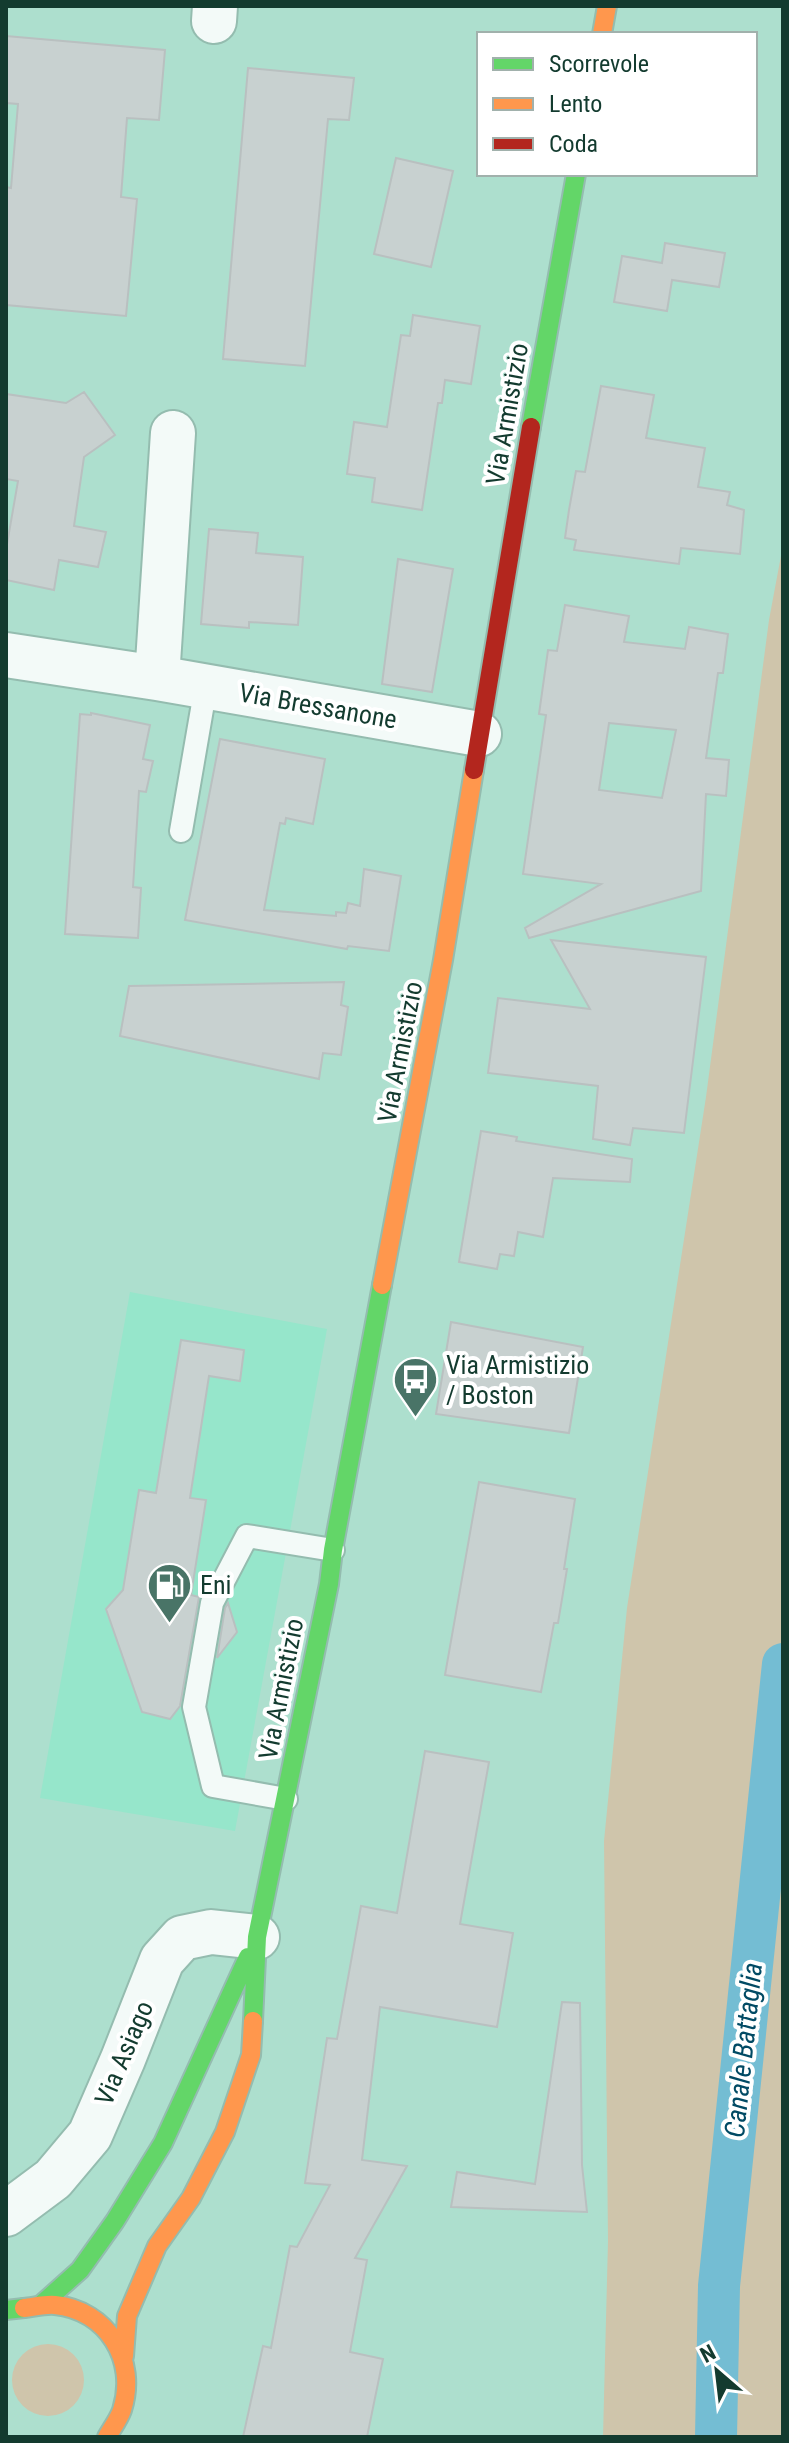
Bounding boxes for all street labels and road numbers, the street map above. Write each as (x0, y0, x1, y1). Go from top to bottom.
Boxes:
street label: Via Armistizio (480, 341, 534, 487)
street label: Via Bressanone (237, 677, 399, 735)
street label: Via Armistizio (372, 979, 428, 1125)
street label: Via Armistizio (253, 1616, 309, 1762)
street label: Via Asiago (89, 1996, 159, 2110)

